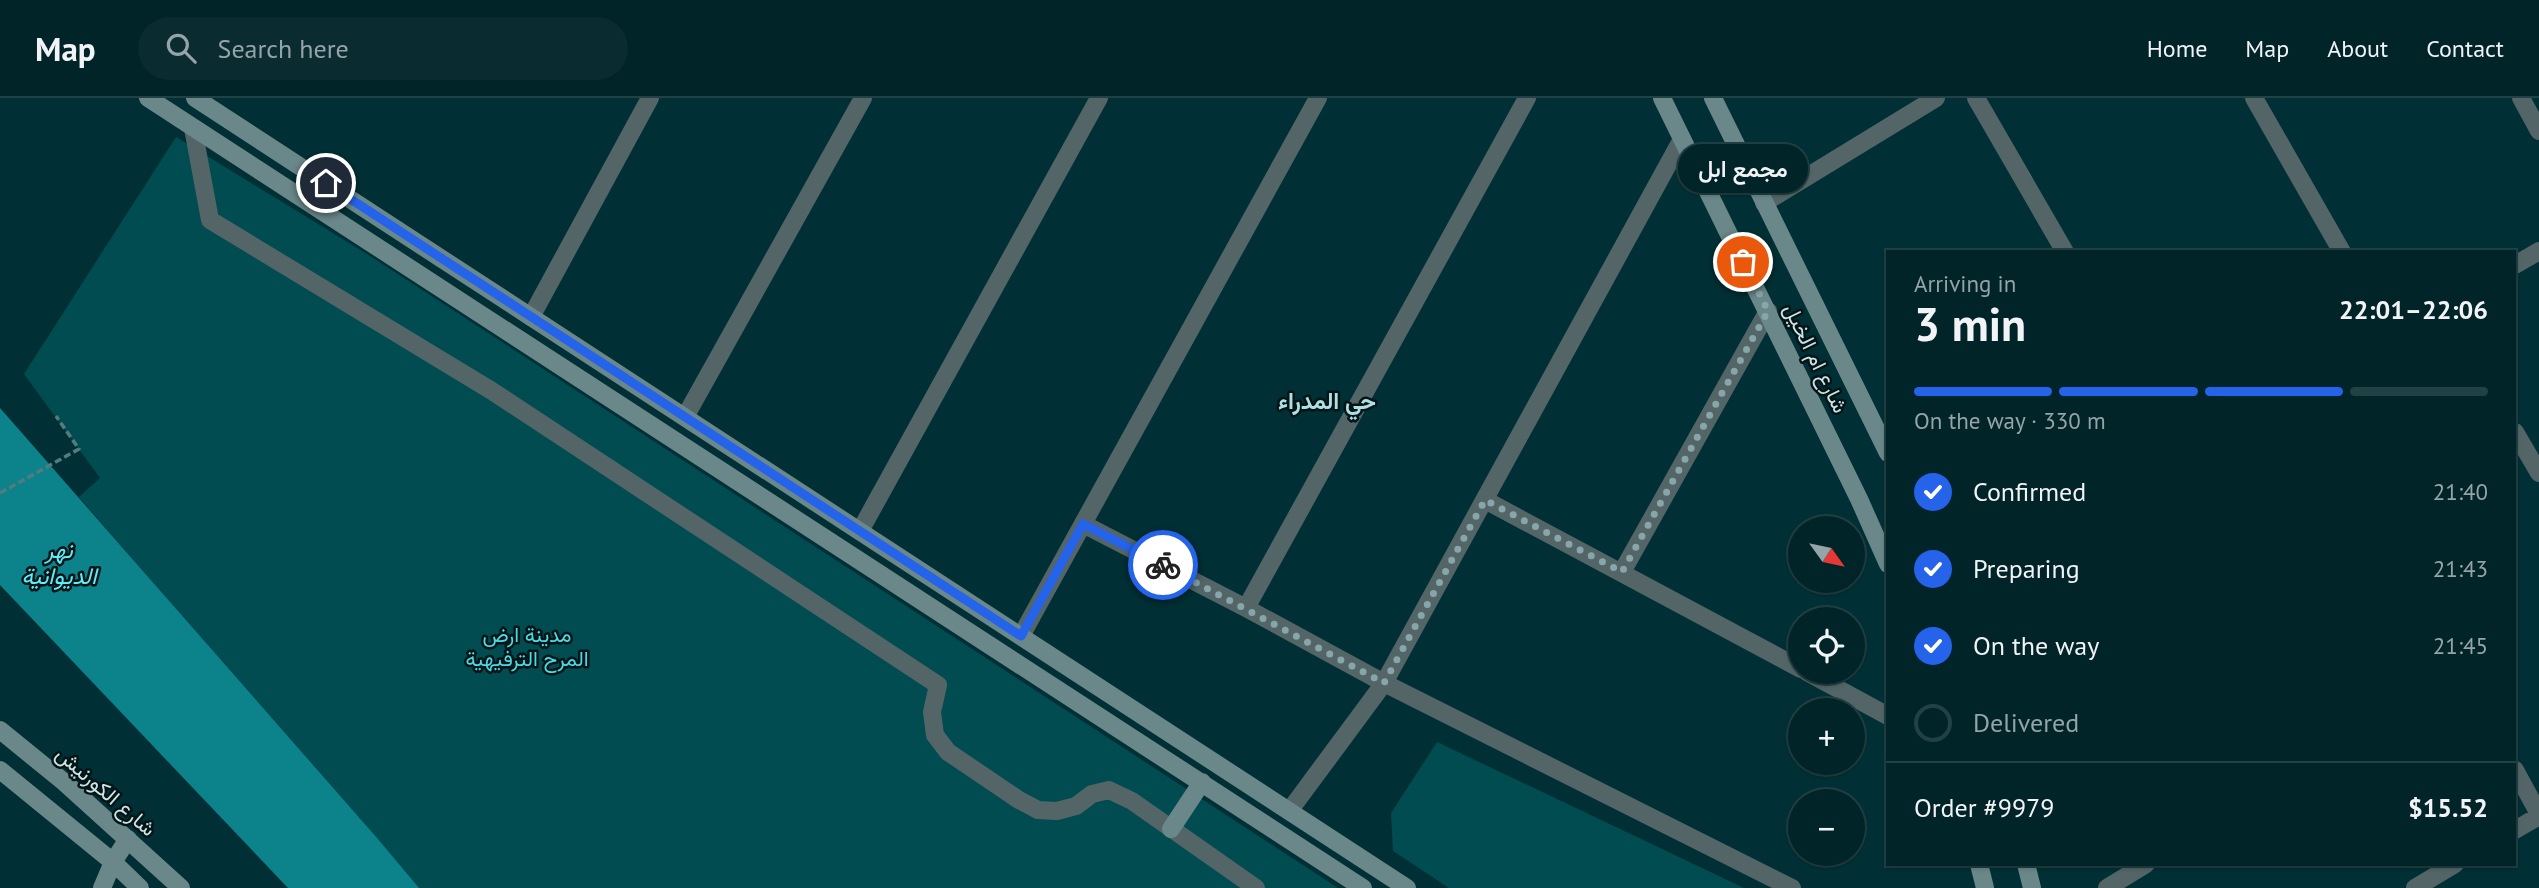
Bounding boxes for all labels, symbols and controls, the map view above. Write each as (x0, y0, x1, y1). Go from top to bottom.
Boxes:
search box (138, 17, 628, 80)
text: Map (35, 27, 96, 70)
icon: search (162, 29, 200, 67)
text: Search here (218, 32, 349, 65)
text: Home (2147, 33, 2207, 64)
text: Map (2245, 33, 2289, 64)
text: About (2327, 33, 2388, 64)
text: Contact (2426, 33, 2504, 64)
callout: مجمع ابل (1678, 143, 1808, 192)
pin (296, 153, 356, 213)
text: مجمع ابل (1698, 154, 1788, 183)
icon: home (307, 164, 345, 202)
pin (1713, 232, 1773, 292)
icon: bag (1724, 243, 1762, 281)
text: Arriving in (1914, 269, 2016, 298)
text: 22:01–22:06 (2339, 293, 2488, 326)
text: 3 min (1914, 294, 2026, 354)
street label: شارع ام الخيل (1777, 299, 1854, 418)
district label: حي المدراء (1278, 386, 1376, 421)
text: On the way · 330 m (1914, 406, 2106, 435)
icon: check (1914, 473, 1952, 511)
text: Confirmed (1973, 475, 2086, 508)
text: 21:40 (2433, 477, 2488, 506)
north arrow (1788, 516, 1866, 593)
map controls (1788, 516, 1865, 866)
courier (1128, 530, 1198, 600)
water label: نهر الديوانية (22, 535, 99, 591)
icon: bike (1144, 546, 1182, 584)
icon: check (1914, 550, 1952, 588)
text: Preparing (1973, 552, 2080, 585)
text: 21:43 (2433, 554, 2488, 583)
button: locate (1788, 607, 1865, 684)
park label: مدينة ارض المرح الترفيهية (465, 621, 589, 673)
icon: check (1914, 627, 1952, 665)
text: On the way (1973, 629, 2099, 662)
text: 21:45 (2433, 631, 2488, 660)
button: + (1788, 698, 1865, 775)
text: Delivered (1973, 706, 2079, 739)
street label: شارع الكورنيش (50, 740, 162, 843)
button: − (1788, 789, 1865, 866)
text: Order #9979 (1914, 791, 2054, 824)
text: $15.52 (2408, 791, 2488, 824)

